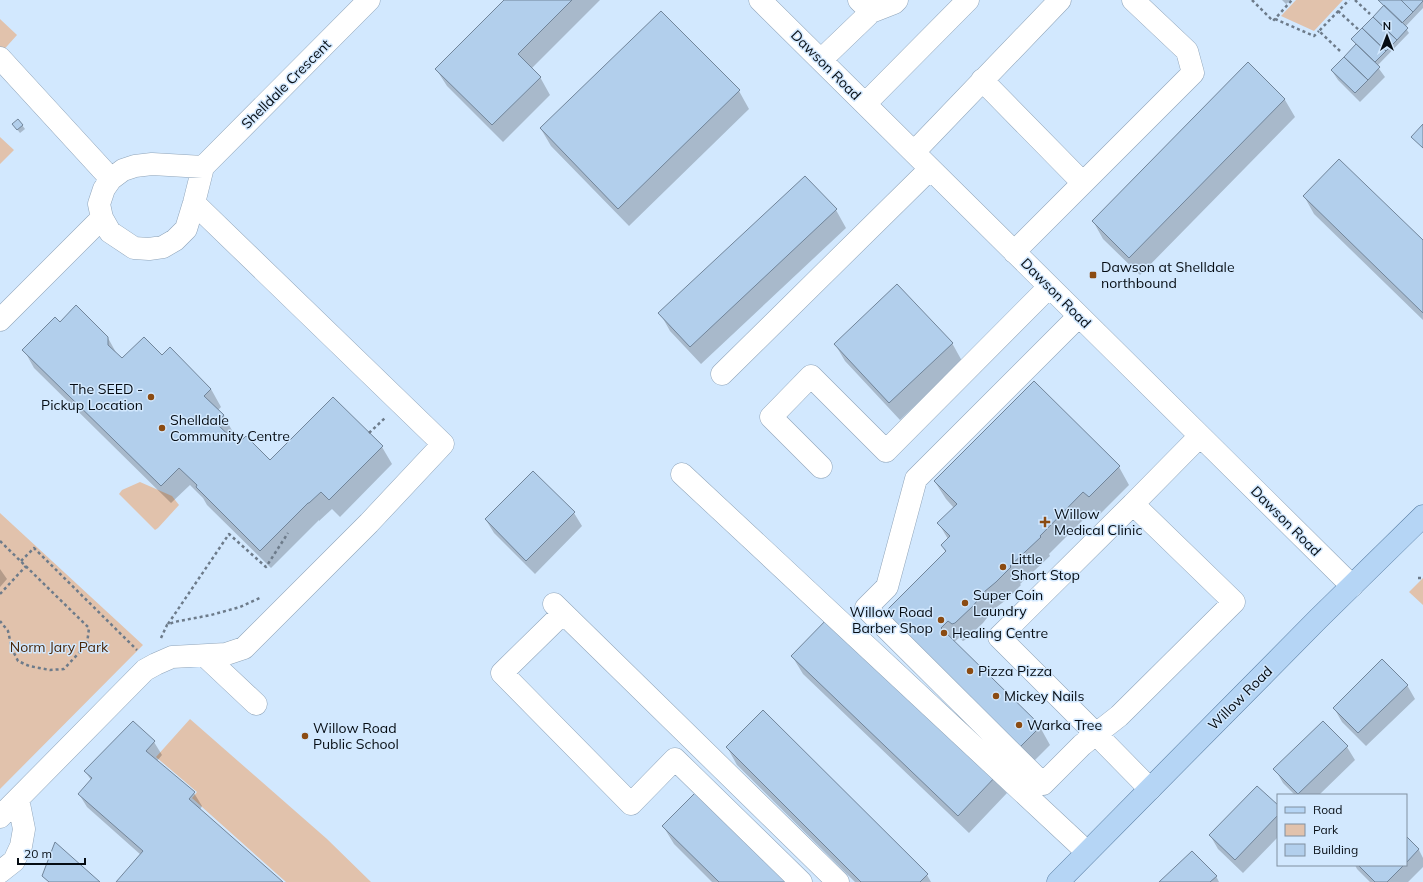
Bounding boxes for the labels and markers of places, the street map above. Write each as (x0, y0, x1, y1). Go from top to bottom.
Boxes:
place label: Dawson at Shelldale northbound (1101, 258, 1235, 292)
marker: Dawson at Shelldale northbound (1088, 270, 1098, 280)
place label: The SEED - Pickup Location (41, 380, 143, 414)
marker: The SEED - Pickup Location (146, 392, 156, 402)
place label: Shelldale Community Centre (170, 411, 290, 445)
marker: Shelldale Community Centre (157, 423, 167, 433)
place label: Willow Medical Clinic (1054, 505, 1142, 539)
marker: Willow Medical Clinic (1039, 516, 1051, 528)
place label: Little Short Stop (1011, 550, 1080, 584)
marker: Little Short Stop (998, 562, 1008, 572)
place label: Super Coin Laundry (973, 586, 1043, 620)
marker: Super Coin Laundry (960, 598, 970, 608)
place label: Willow Road Barber Shop (849, 603, 933, 637)
marker: Willow Road Barber Shop (936, 615, 946, 625)
place label: Healing Centre (952, 624, 1048, 642)
marker: Healing Centre (939, 628, 949, 638)
place label: Pizza Pizza (978, 662, 1052, 680)
marker: Pizza Pizza (965, 666, 975, 676)
place label: Mickey Nails (1004, 687, 1084, 705)
marker: Mickey Nails (991, 691, 1001, 701)
place label: Warka Tree (1027, 716, 1102, 734)
place label: Willow Road Public School (313, 719, 399, 753)
marker: Warka Tree (1014, 720, 1024, 730)
marker: Willow Road Public School (300, 731, 310, 741)

